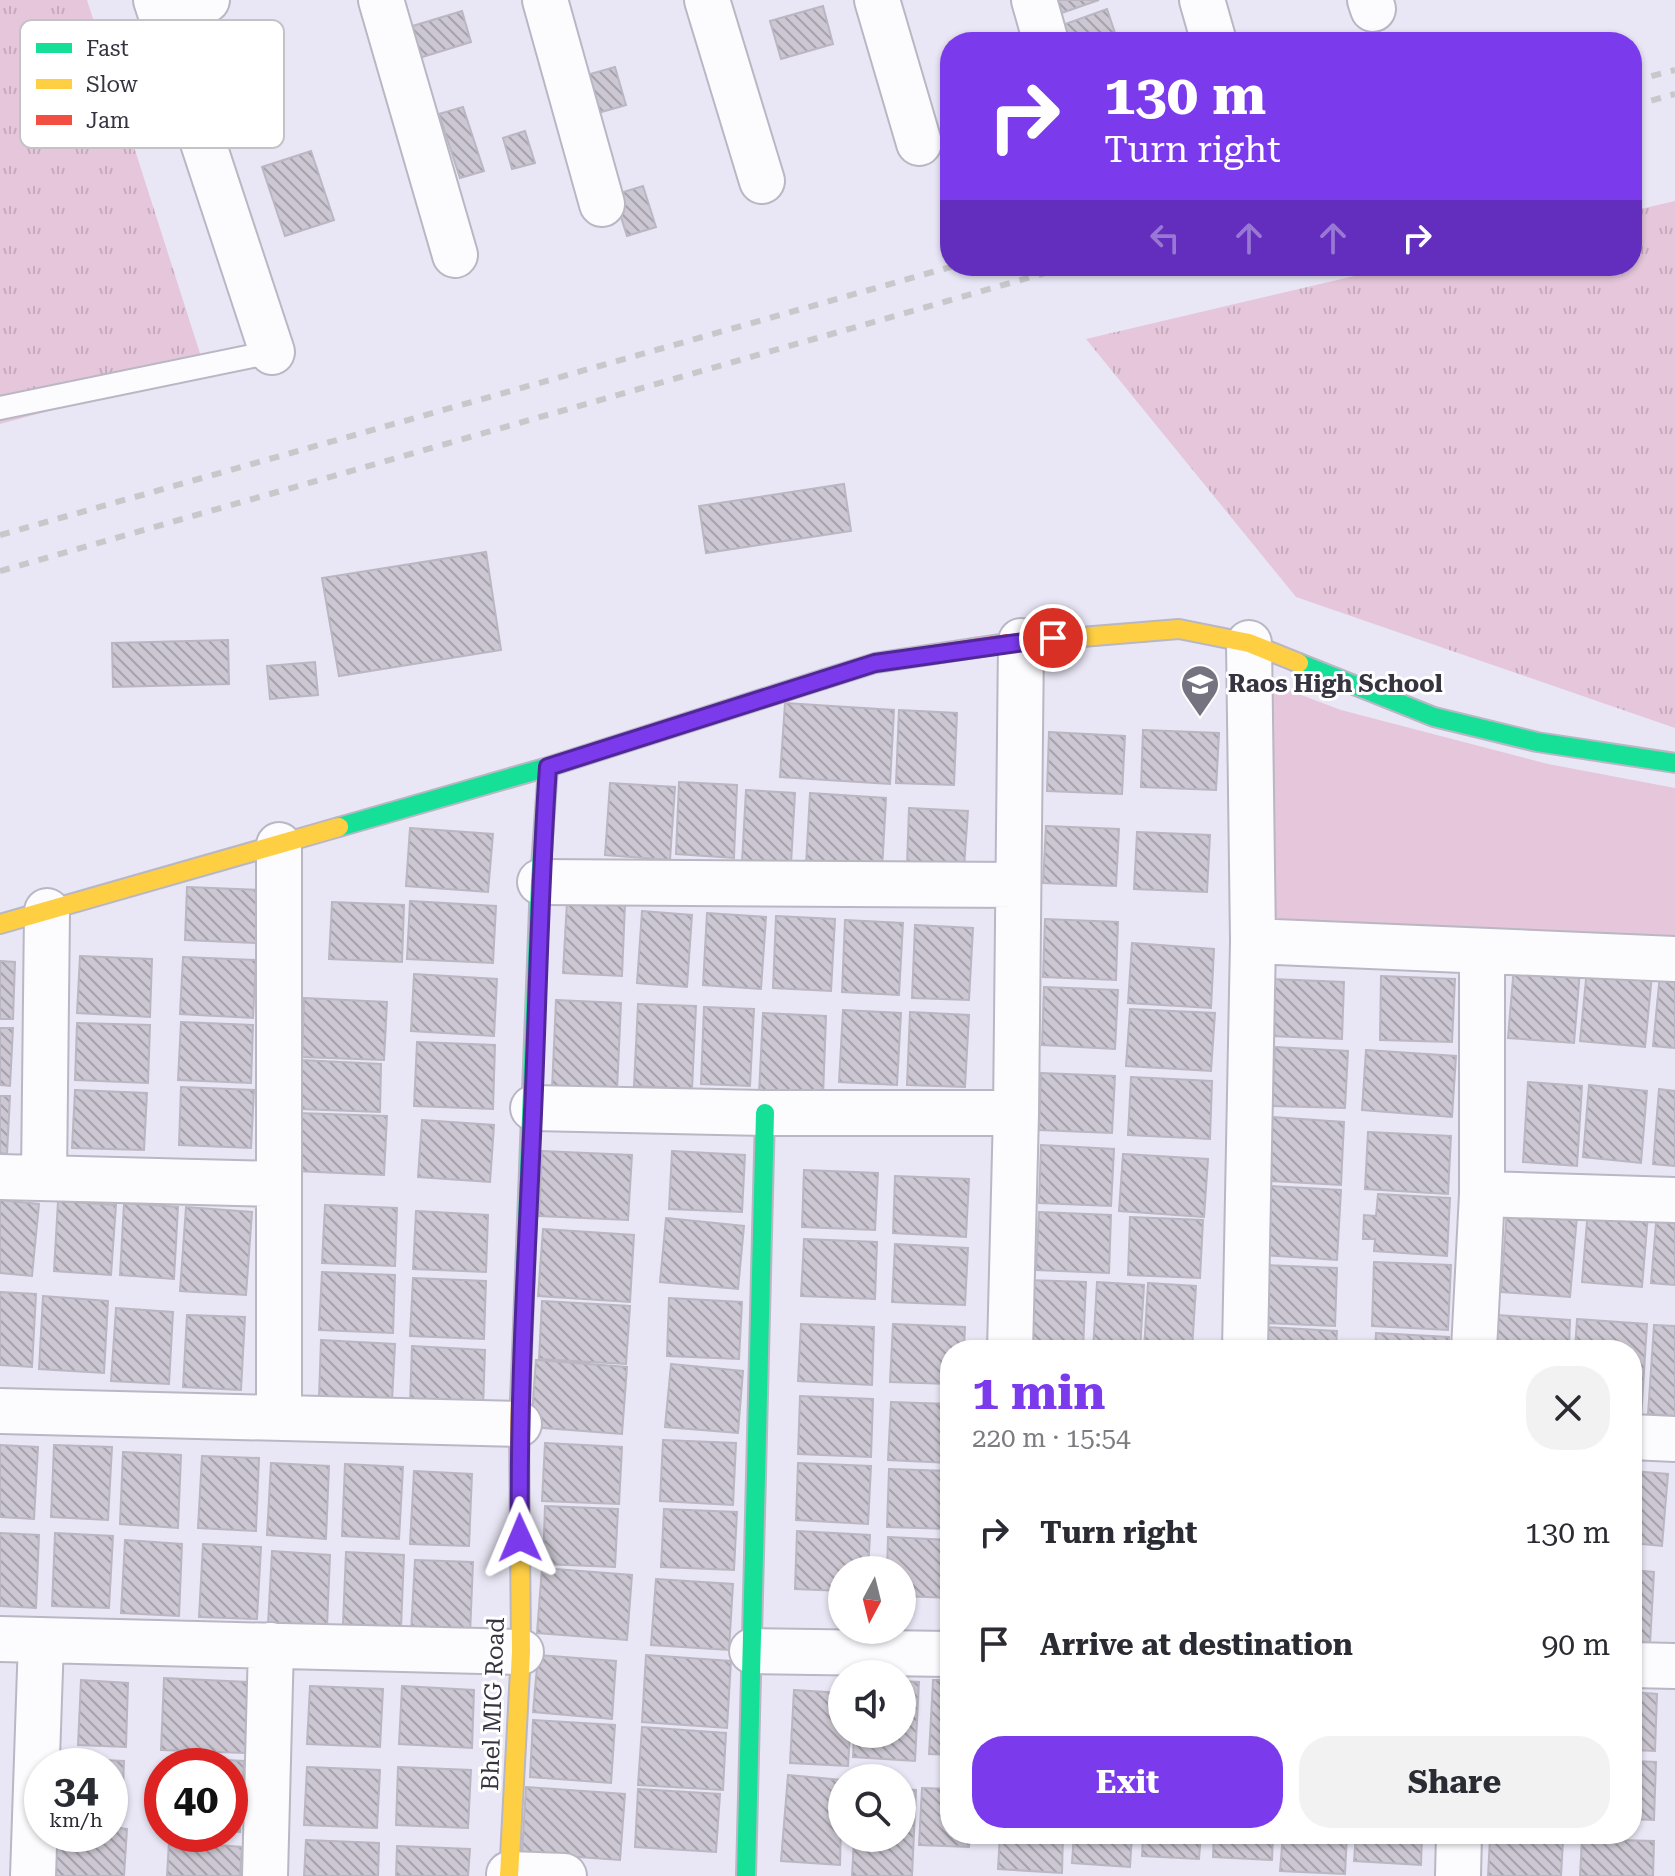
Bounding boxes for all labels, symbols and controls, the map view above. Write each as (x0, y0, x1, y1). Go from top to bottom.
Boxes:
legend (20, 20, 284, 148)
text: Fast (86, 36, 129, 61)
text: 130 m (1104, 62, 1266, 128)
icon: right (972, 64, 1076, 168)
text: Slow (86, 72, 139, 97)
text: Jam (86, 108, 130, 133)
text: Turn right (1104, 129, 1281, 171)
icon: left (1143, 216, 1187, 260)
icon: ahead (1227, 216, 1271, 260)
icon: ahead (1311, 216, 1355, 260)
icon: right (1395, 216, 1439, 260)
pin (1019, 604, 1087, 672)
icon: arrive (1031, 616, 1075, 660)
school or university icon: Raos High School (1179, 663, 1221, 718)
place label: Raos High School (1228, 670, 1443, 698)
text: 1 min (972, 1365, 1105, 1421)
button: close (1526, 1366, 1610, 1450)
text: 220 m · 15:54 (972, 1423, 1131, 1453)
position arrow (478, 1496, 562, 1580)
icon: right (972, 1510, 1016, 1554)
text: Turn right (1040, 1515, 1197, 1550)
text: 130 m (1525, 1515, 1610, 1550)
north arrow (828, 1556, 916, 1644)
map controls (828, 1556, 916, 1852)
street label: Bhel MIG Road (476, 1617, 510, 1791)
icon: arrive (972, 1622, 1016, 1666)
text: Arrive at destination (1040, 1627, 1353, 1662)
text: 90 m (1541, 1627, 1610, 1662)
button: sound (828, 1660, 916, 1748)
button: Exit (972, 1736, 1283, 1828)
button: Share (1299, 1736, 1610, 1828)
speed limit sign: 40 (144, 1748, 248, 1852)
button: search (828, 1764, 916, 1852)
text: 34 (54, 1766, 98, 1813)
text: km/h (49, 1808, 103, 1832)

